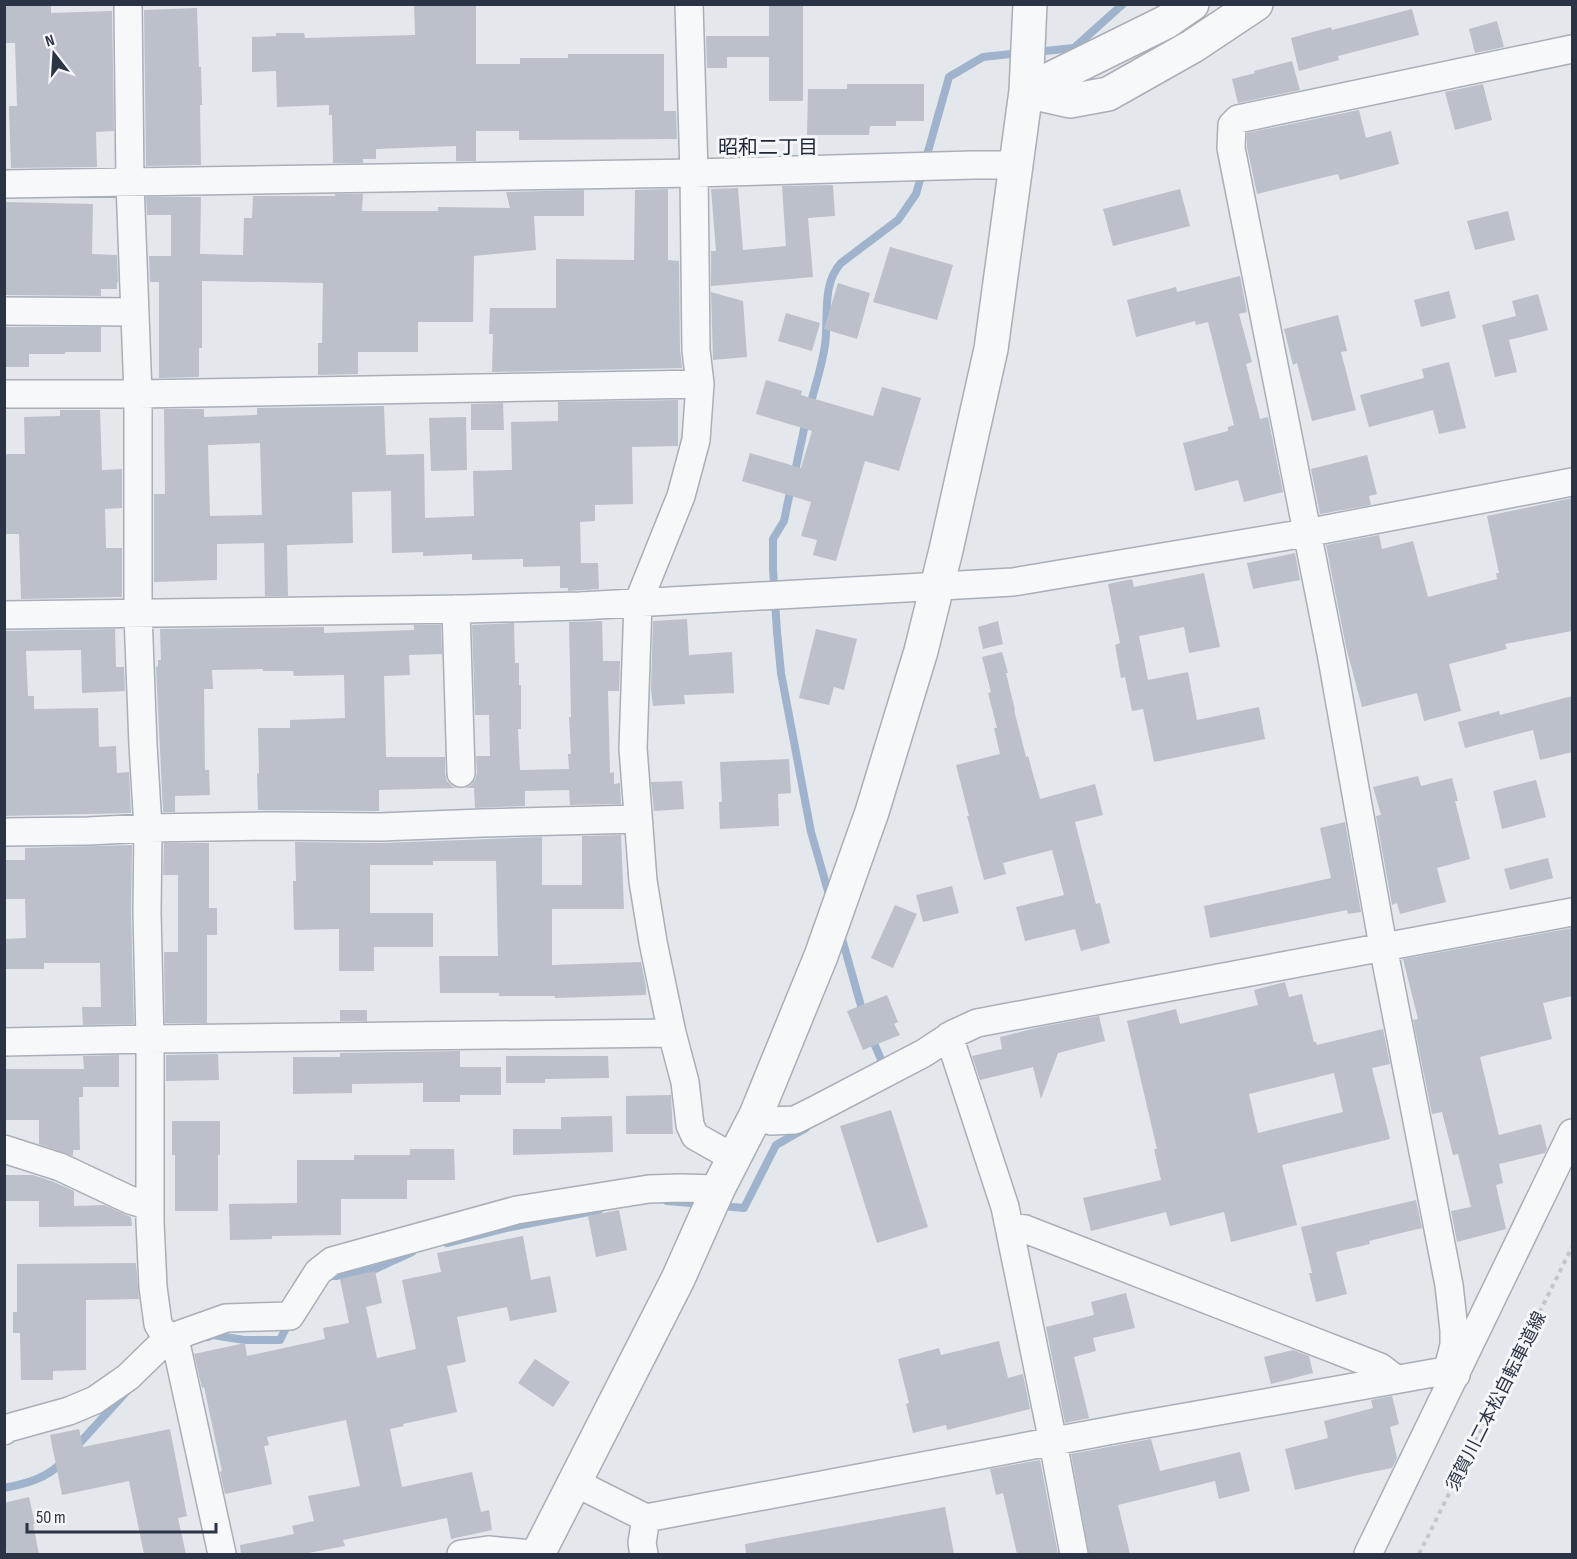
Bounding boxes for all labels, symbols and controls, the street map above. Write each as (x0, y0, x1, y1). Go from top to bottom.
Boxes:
north arrow (24, 24, 84, 84)
text: N (43, 31, 57, 51)
district label: 昭和二丁目 (718, 136, 818, 160)
street label: 須賀川二本松自転車道線 (1442, 1308, 1551, 1494)
scale bar (27, 1496, 216, 1534)
text: 50 m (36, 1507, 66, 1528)

